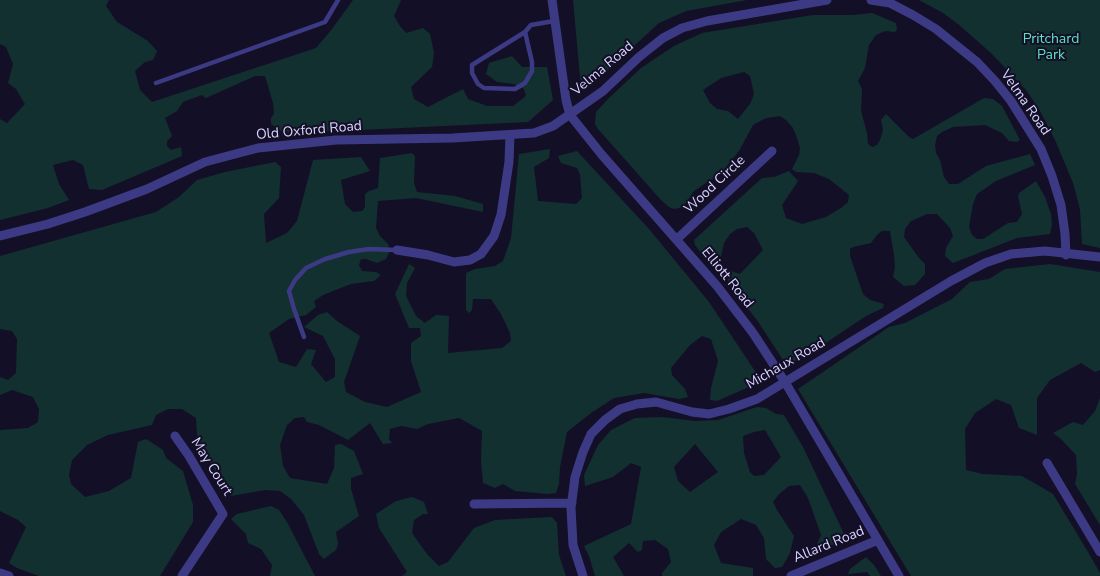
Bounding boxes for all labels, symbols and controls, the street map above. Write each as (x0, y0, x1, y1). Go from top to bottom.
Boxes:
park label: Pritchard Park (1023, 32, 1079, 64)
street label: Velma Road (568, 38, 638, 100)
street label: Velma Road (996, 67, 1054, 139)
street label: Old Oxford Road (255, 118, 363, 144)
street label: Wood Circle (681, 152, 749, 218)
street label: Elliott Road (697, 244, 757, 312)
street label: Michaux Road (744, 335, 828, 393)
street label: May Court (187, 435, 235, 499)
street label: Allard Road (791, 523, 867, 567)

